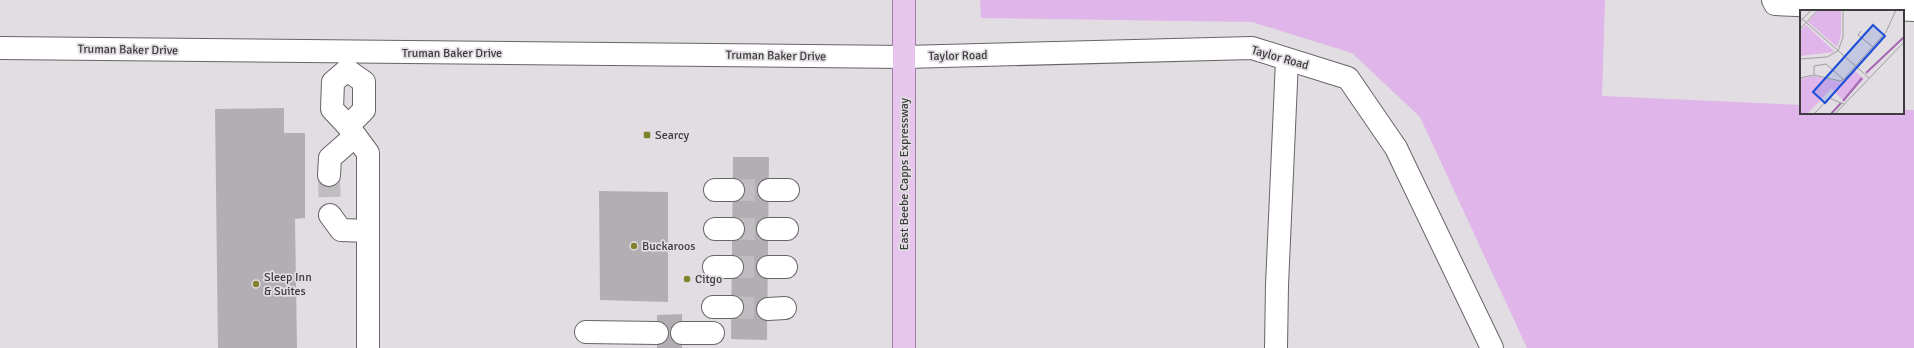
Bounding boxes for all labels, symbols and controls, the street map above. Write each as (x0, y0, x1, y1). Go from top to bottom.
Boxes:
inset map (1800, 10, 1904, 114)
street label: Truman Baker Drive (78, 42, 178, 58)
street label: Taylor Road (1250, 43, 1310, 73)
street label: Truman Baker Drive (402, 46, 502, 61)
street label: Truman Baker Drive (726, 48, 826, 64)
street label: Taylor Road (928, 48, 988, 64)
street label: East Beebe Capps Expressway (897, 97, 912, 250)
place label: Searcy (655, 128, 690, 143)
marker: Searcy (642, 130, 652, 140)
place label: Buckaroos (642, 239, 695, 254)
marker: Buckaroos (629, 241, 639, 251)
place label: Sleep Inn & Suites (264, 270, 312, 299)
place label: Citgo (695, 272, 722, 287)
marker: Citgo (682, 274, 692, 284)
marker: Sleep Inn & Suites (251, 279, 261, 289)

